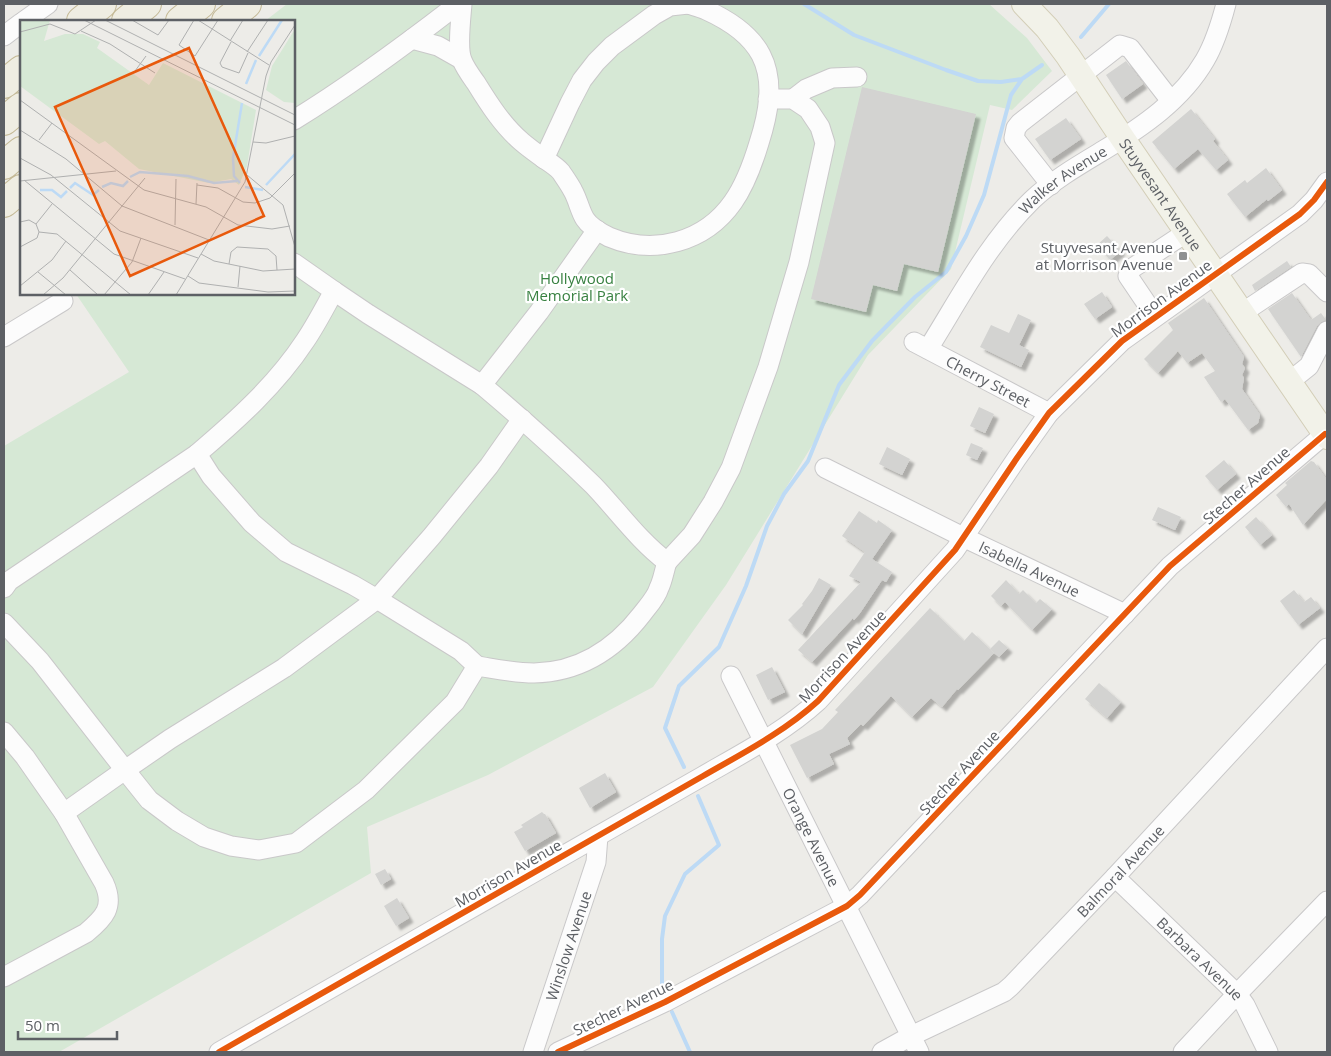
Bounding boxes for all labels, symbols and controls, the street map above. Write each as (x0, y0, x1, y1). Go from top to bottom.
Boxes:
inset map (20, 20, 295, 295)
street label: Stuyvesant Avenue (1115, 134, 1207, 255)
street label: Walker Avenue (1014, 141, 1110, 218)
place label: Stuyvesant Avenue at Morrison Avenue (1035, 237, 1173, 274)
marker: Stuyvesant Avenue at Morrison Avenue (1177, 250, 1189, 262)
street label: Morrison Avenue (1107, 255, 1215, 341)
park label: Hollywood Memorial Park (526, 268, 628, 305)
street label: Cherry Street (943, 351, 1034, 412)
street label: Stecher Avenue (1198, 442, 1294, 528)
street label: Isabella Avenue (976, 536, 1083, 601)
street label: Morrison Avenue (794, 605, 890, 707)
street label: Stecher Avenue (914, 725, 1004, 819)
street label: Orange Avenue (778, 784, 845, 890)
street label: Balmoral Avenue (1072, 820, 1168, 921)
street label: Morrison Avenue (451, 834, 565, 912)
street label: Winslow Avenue (541, 888, 596, 1003)
street label: Barbara Avenue (1153, 913, 1248, 1004)
street label: Stecher Avenue (570, 974, 676, 1040)
scale bar (18, 1008, 116, 1040)
text: 50 m (25, 1015, 60, 1035)

